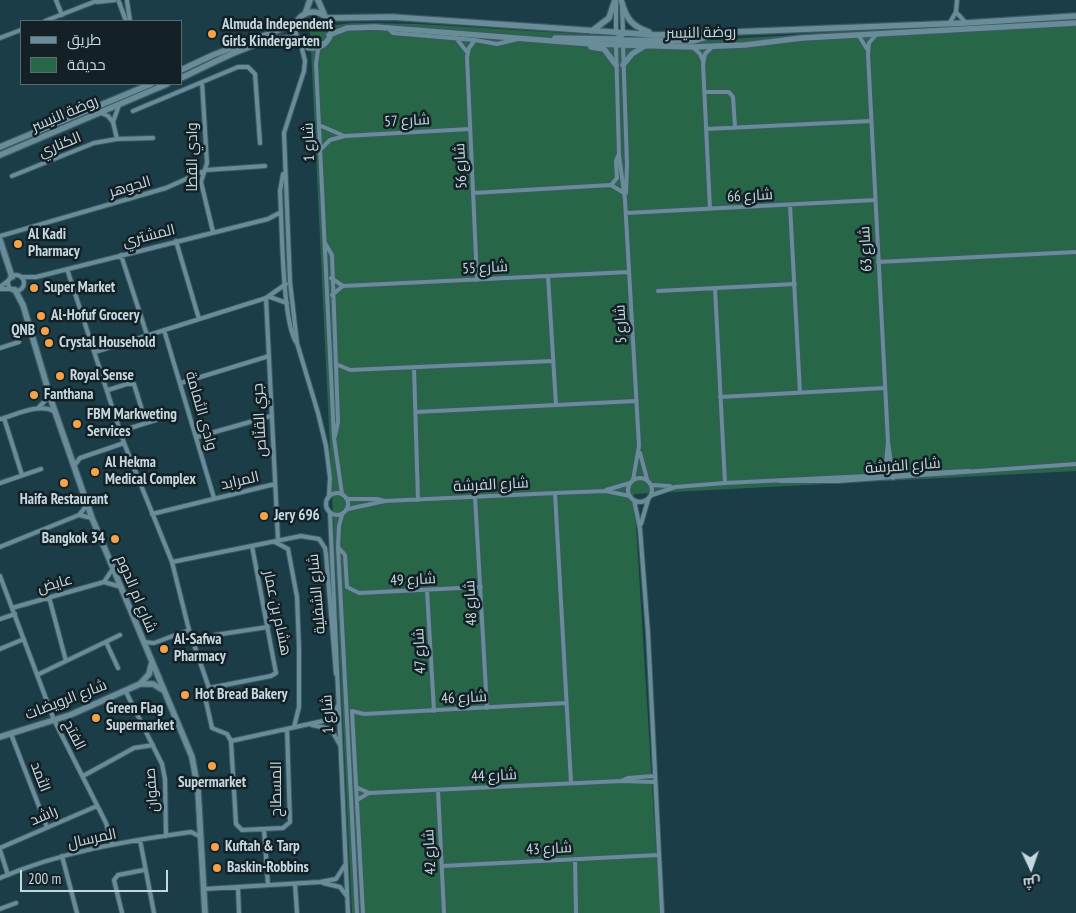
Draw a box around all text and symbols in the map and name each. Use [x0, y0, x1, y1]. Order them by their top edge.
place label: Almuda Independent Girls Kindergarten [222, 16, 333, 51]
legend [20, 20, 182, 85]
street label: روضة النيسر [666, 23, 736, 43]
marker: Almuda Independent Girls Kindergarten [206, 28, 218, 40]
text: طريق [67, 30, 101, 49]
text: حديقة [67, 55, 106, 74]
street label: روضة النيسر [29, 92, 101, 136]
street label: شارع 57 [384, 111, 430, 131]
street label: وادي القطا [184, 122, 202, 192]
street label: شارع 1 [299, 122, 319, 162]
street label: الكناري [36, 128, 84, 162]
street label: شارع 56 [451, 143, 471, 189]
street label: الجوهر [107, 173, 153, 201]
street label: شارع 66 [727, 186, 773, 206]
street label: المشتري [121, 221, 177, 251]
place label: Al Kadi Pharmacy [28, 226, 80, 261]
street label: شارع 63 [856, 226, 876, 272]
marker: Al Kadi Pharmacy [12, 238, 24, 250]
street label: شارع 55 [462, 258, 508, 278]
place label: Super Market [44, 279, 115, 297]
marker: Super Market [28, 282, 40, 294]
street label: شارع 5 [611, 304, 631, 344]
place label: Al-Hofuf Grocery [51, 307, 139, 325]
marker: Al-Hofuf Grocery [35, 310, 47, 322]
place label: QNB [11, 322, 35, 340]
marker: QNB [39, 325, 51, 337]
place label: Crystal Household [59, 334, 155, 352]
marker: Crystal Household [43, 337, 55, 349]
place label: Royal Sense [70, 367, 134, 385]
street label: وادى الثمامة [181, 369, 221, 453]
marker: Royal Sense [54, 370, 66, 382]
street label: جري القنّاص [249, 383, 271, 457]
place label: Fanthana [44, 386, 93, 404]
marker: Fanthana [28, 389, 40, 401]
place label: FBM Markweting Services [87, 406, 177, 441]
marker: FBM Markweting Services [71, 418, 83, 430]
place label: Al Hekma Medical Complex [105, 454, 196, 489]
street label: شارع الفرشة [865, 454, 941, 478]
marker: Al Hekma Medical Complex [89, 466, 101, 478]
street label: المرابد [219, 468, 261, 494]
street label: شارع الفرشة [453, 474, 529, 496]
marker: Haifa Restaurant [58, 477, 70, 489]
place label: Haifa Restaurant [20, 491, 108, 509]
place label: Jery 696 [274, 507, 320, 525]
marker: Jery 696 [258, 510, 270, 522]
place label: Bangkok 34 [42, 530, 105, 548]
marker: Bangkok 34 [109, 533, 121, 545]
street label: شارع ام الدوم [112, 552, 160, 636]
street label: شارع الشفلية [305, 553, 329, 635]
street label: هشام بن عمار [259, 569, 295, 657]
street label: عايض [35, 570, 75, 598]
street label: شارع 49 [390, 570, 436, 590]
street label: شارع 48 [461, 580, 481, 626]
street label: شارع 47 [410, 628, 430, 674]
place label: Al-Safwa Pharmacy [174, 631, 226, 666]
marker: Al-Safwa Pharmacy [158, 643, 170, 655]
street label: شارع الرويضات [23, 676, 109, 724]
place label: Hot Bread Bakery [195, 686, 288, 704]
street label: شارع 46 [441, 688, 487, 708]
marker: Hot Bread Bakery [179, 689, 191, 701]
street label: شارع 1 [318, 694, 338, 734]
place label: Green Flag Supermarket [106, 700, 174, 735]
marker: Green Flag Supermarket [90, 712, 102, 724]
street label: الفتح [59, 717, 89, 753]
street label: الثمد [26, 759, 54, 795]
marker: Supermarket [206, 760, 218, 772]
street label: المسطاح [268, 761, 286, 817]
street label: شارع 44 [471, 766, 517, 786]
street label: صفوان [141, 767, 163, 813]
place label: Supermarket [178, 774, 246, 792]
street label: راشد [27, 802, 61, 830]
street label: المرسال [66, 825, 118, 853]
street label: شارع 42 [420, 829, 440, 875]
place label: Kuftah & Tarp [225, 838, 300, 856]
street label: شارع 43 [526, 839, 572, 859]
marker: Kuftah & Tarp [209, 841, 221, 853]
north arrow [1006, 843, 1056, 893]
place label: Baskin-Robbins [227, 859, 309, 877]
scale bar [22, 860, 170, 892]
marker: Baskin-Robbins [211, 862, 223, 874]
text: 200 m [28, 869, 61, 888]
text: ش [1022, 874, 1041, 892]

